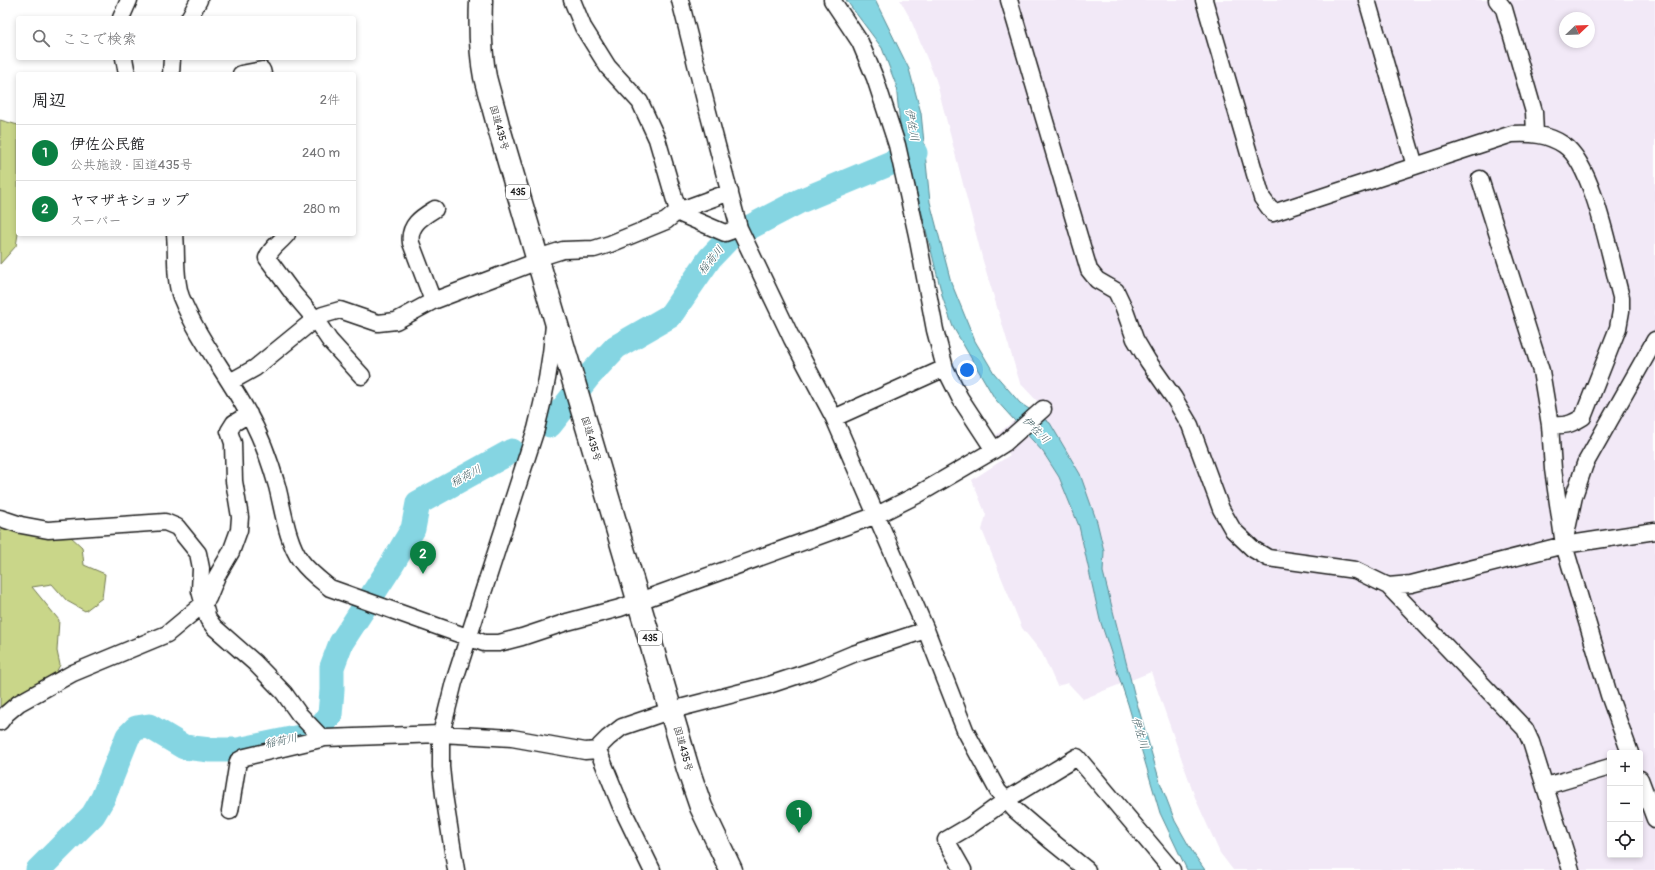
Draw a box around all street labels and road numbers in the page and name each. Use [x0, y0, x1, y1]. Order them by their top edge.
street label: 国道435号 [487, 104, 511, 152]
road number: 435 [506, 185, 530, 199]
street label: 国道435号 [578, 415, 604, 463]
road number: 435 [638, 631, 662, 645]
street label: 国道435号 [671, 725, 695, 773]

